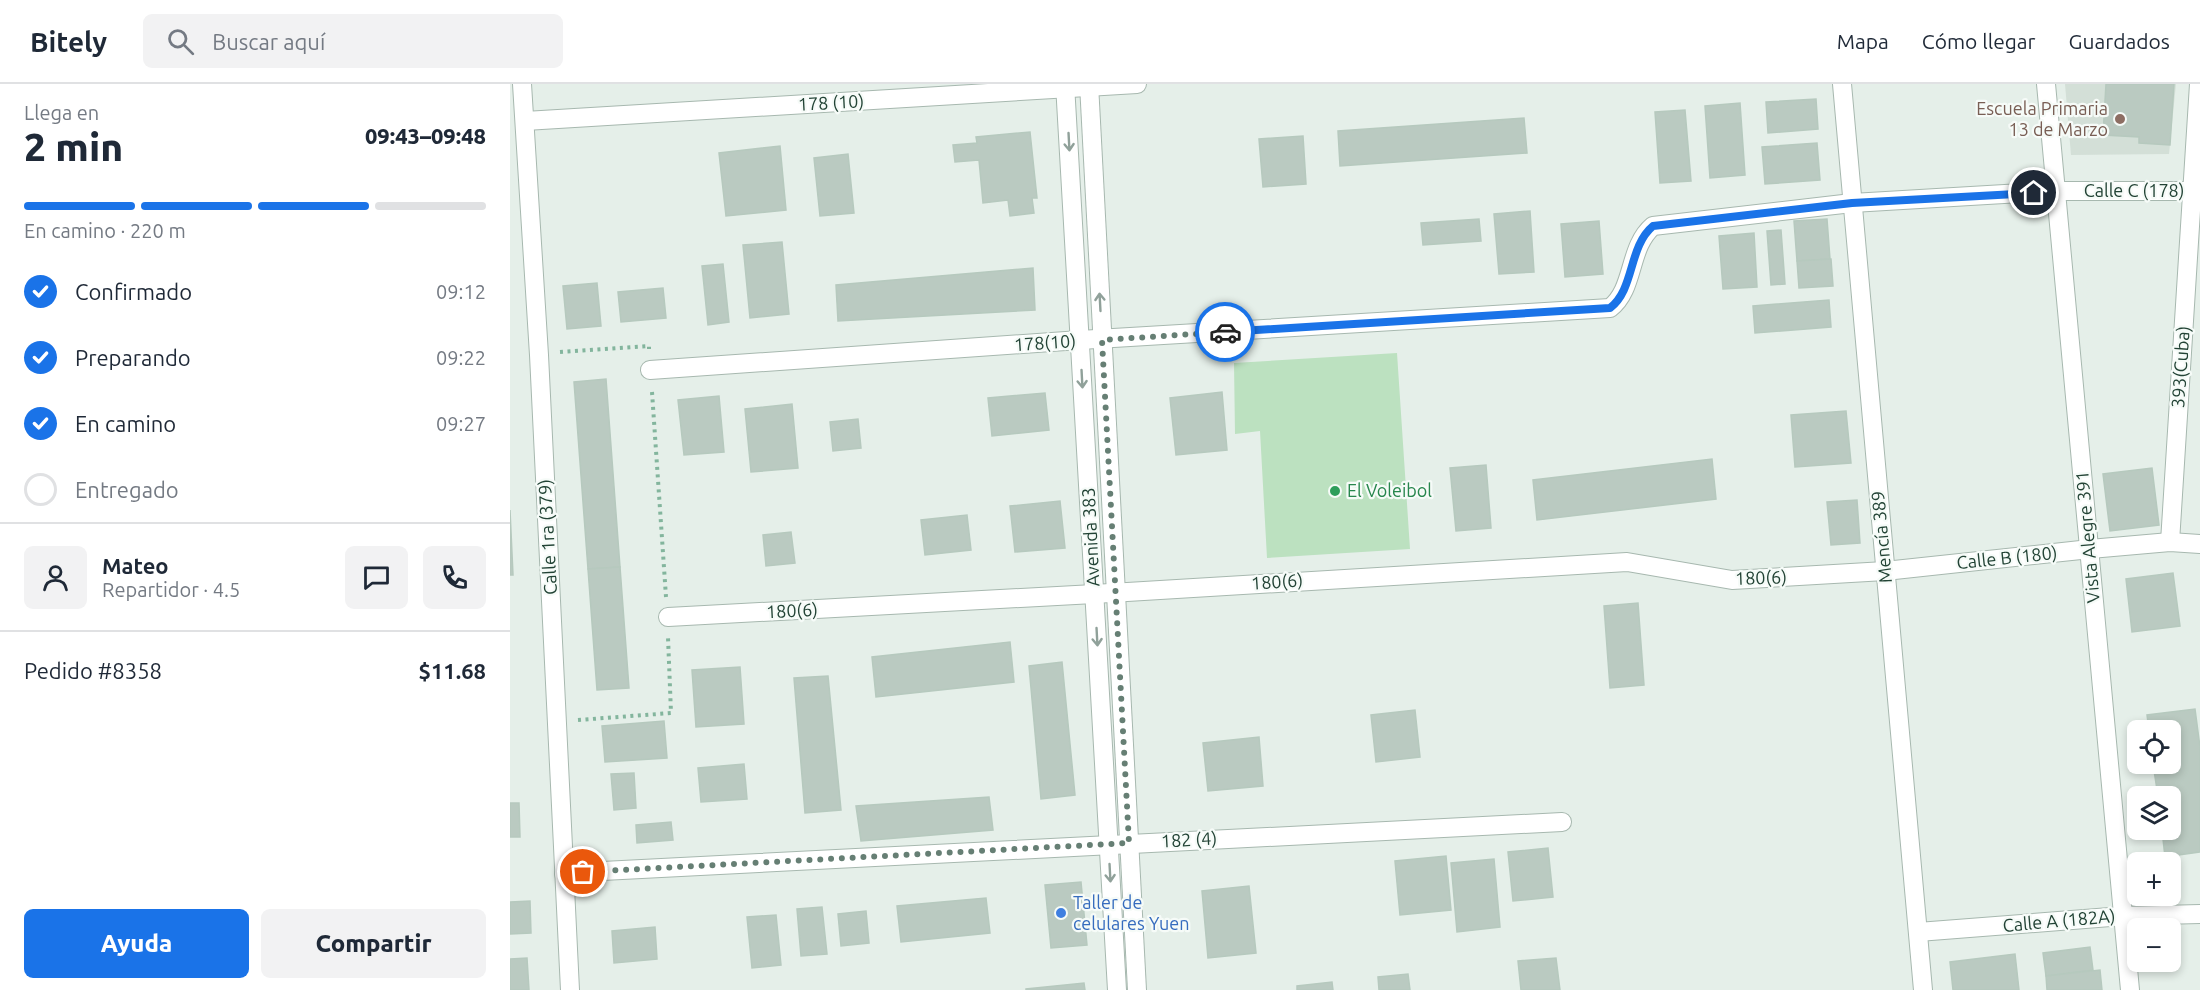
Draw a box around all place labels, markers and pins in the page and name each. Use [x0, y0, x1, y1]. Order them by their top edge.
place label: Escuela Primaria 13 de Marzo [1976, 98, 2108, 139]
marker: Escuela Primaria 13 de Marzo [2113, 112, 2127, 126]
pin [2008, 167, 2059, 218]
place label: El Voleibol [1347, 480, 1432, 500]
marker: El Voleibol [1328, 484, 1342, 498]
pin [557, 846, 608, 897]
place label: Taller de celulares Yuen [1073, 892, 1189, 933]
marker: Taller de celulares Yuen [1054, 906, 1068, 920]

